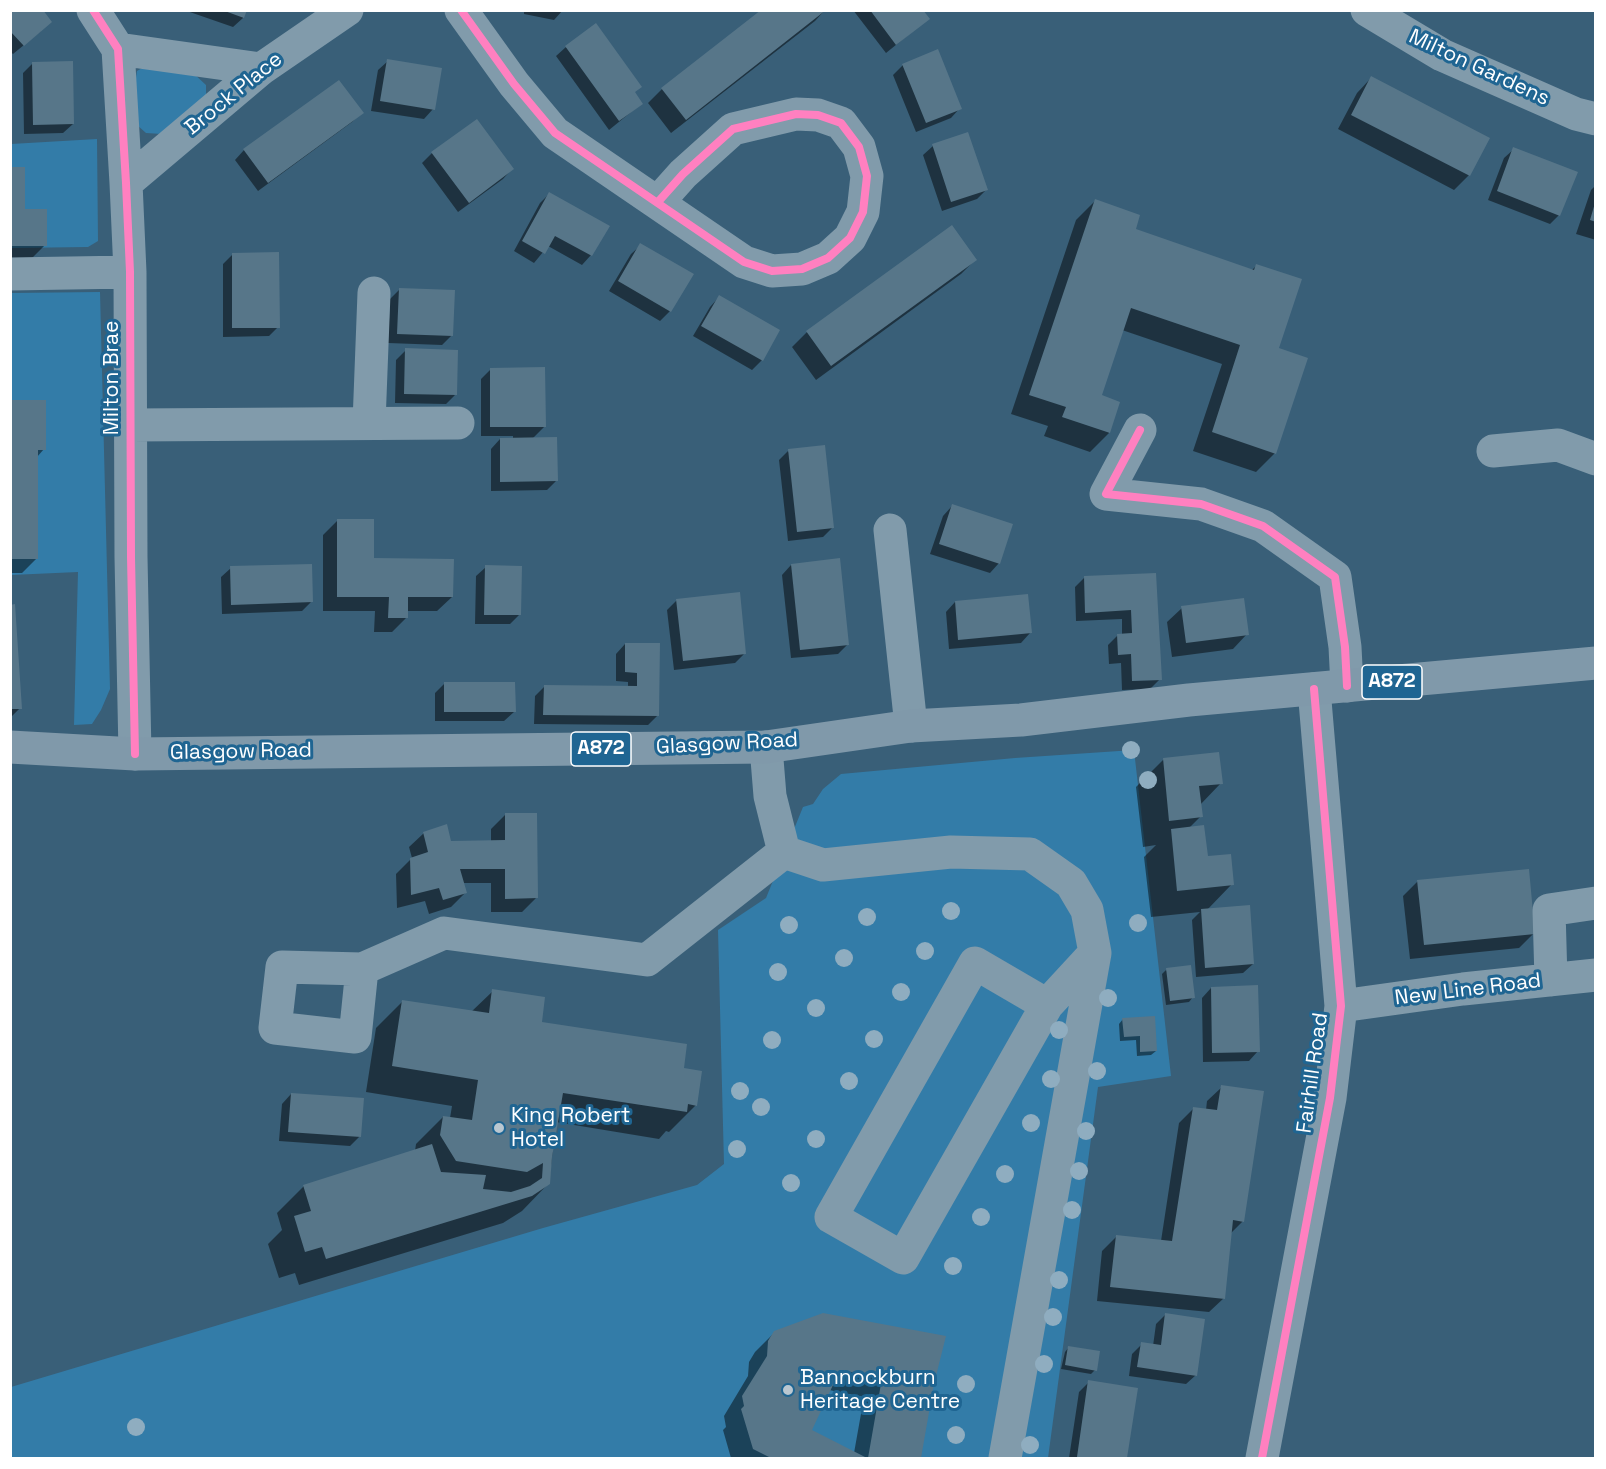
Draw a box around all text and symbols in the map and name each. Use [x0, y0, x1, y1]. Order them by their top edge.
street label: Milton Gardens [1405, 24, 1553, 112]
street label: Brock Place [180, 47, 288, 141]
street label: Milton Brae [99, 321, 125, 435]
road number: A872 [1362, 665, 1422, 699]
street label: Glasgow Road [655, 728, 799, 760]
road number: A872 [571, 732, 631, 766]
street label: Glasgow Road [170, 738, 312, 766]
street label: New Line Road [1393, 969, 1543, 1011]
street label: Fairhill Road [1292, 1011, 1334, 1135]
place label: King Robert Hotel [511, 1103, 630, 1153]
marker: King Robert Hotel [492, 1121, 506, 1135]
place label: Bannockburn Heritage Centre [800, 1365, 960, 1415]
marker: Bannockburn Heritage Centre [781, 1383, 795, 1397]

